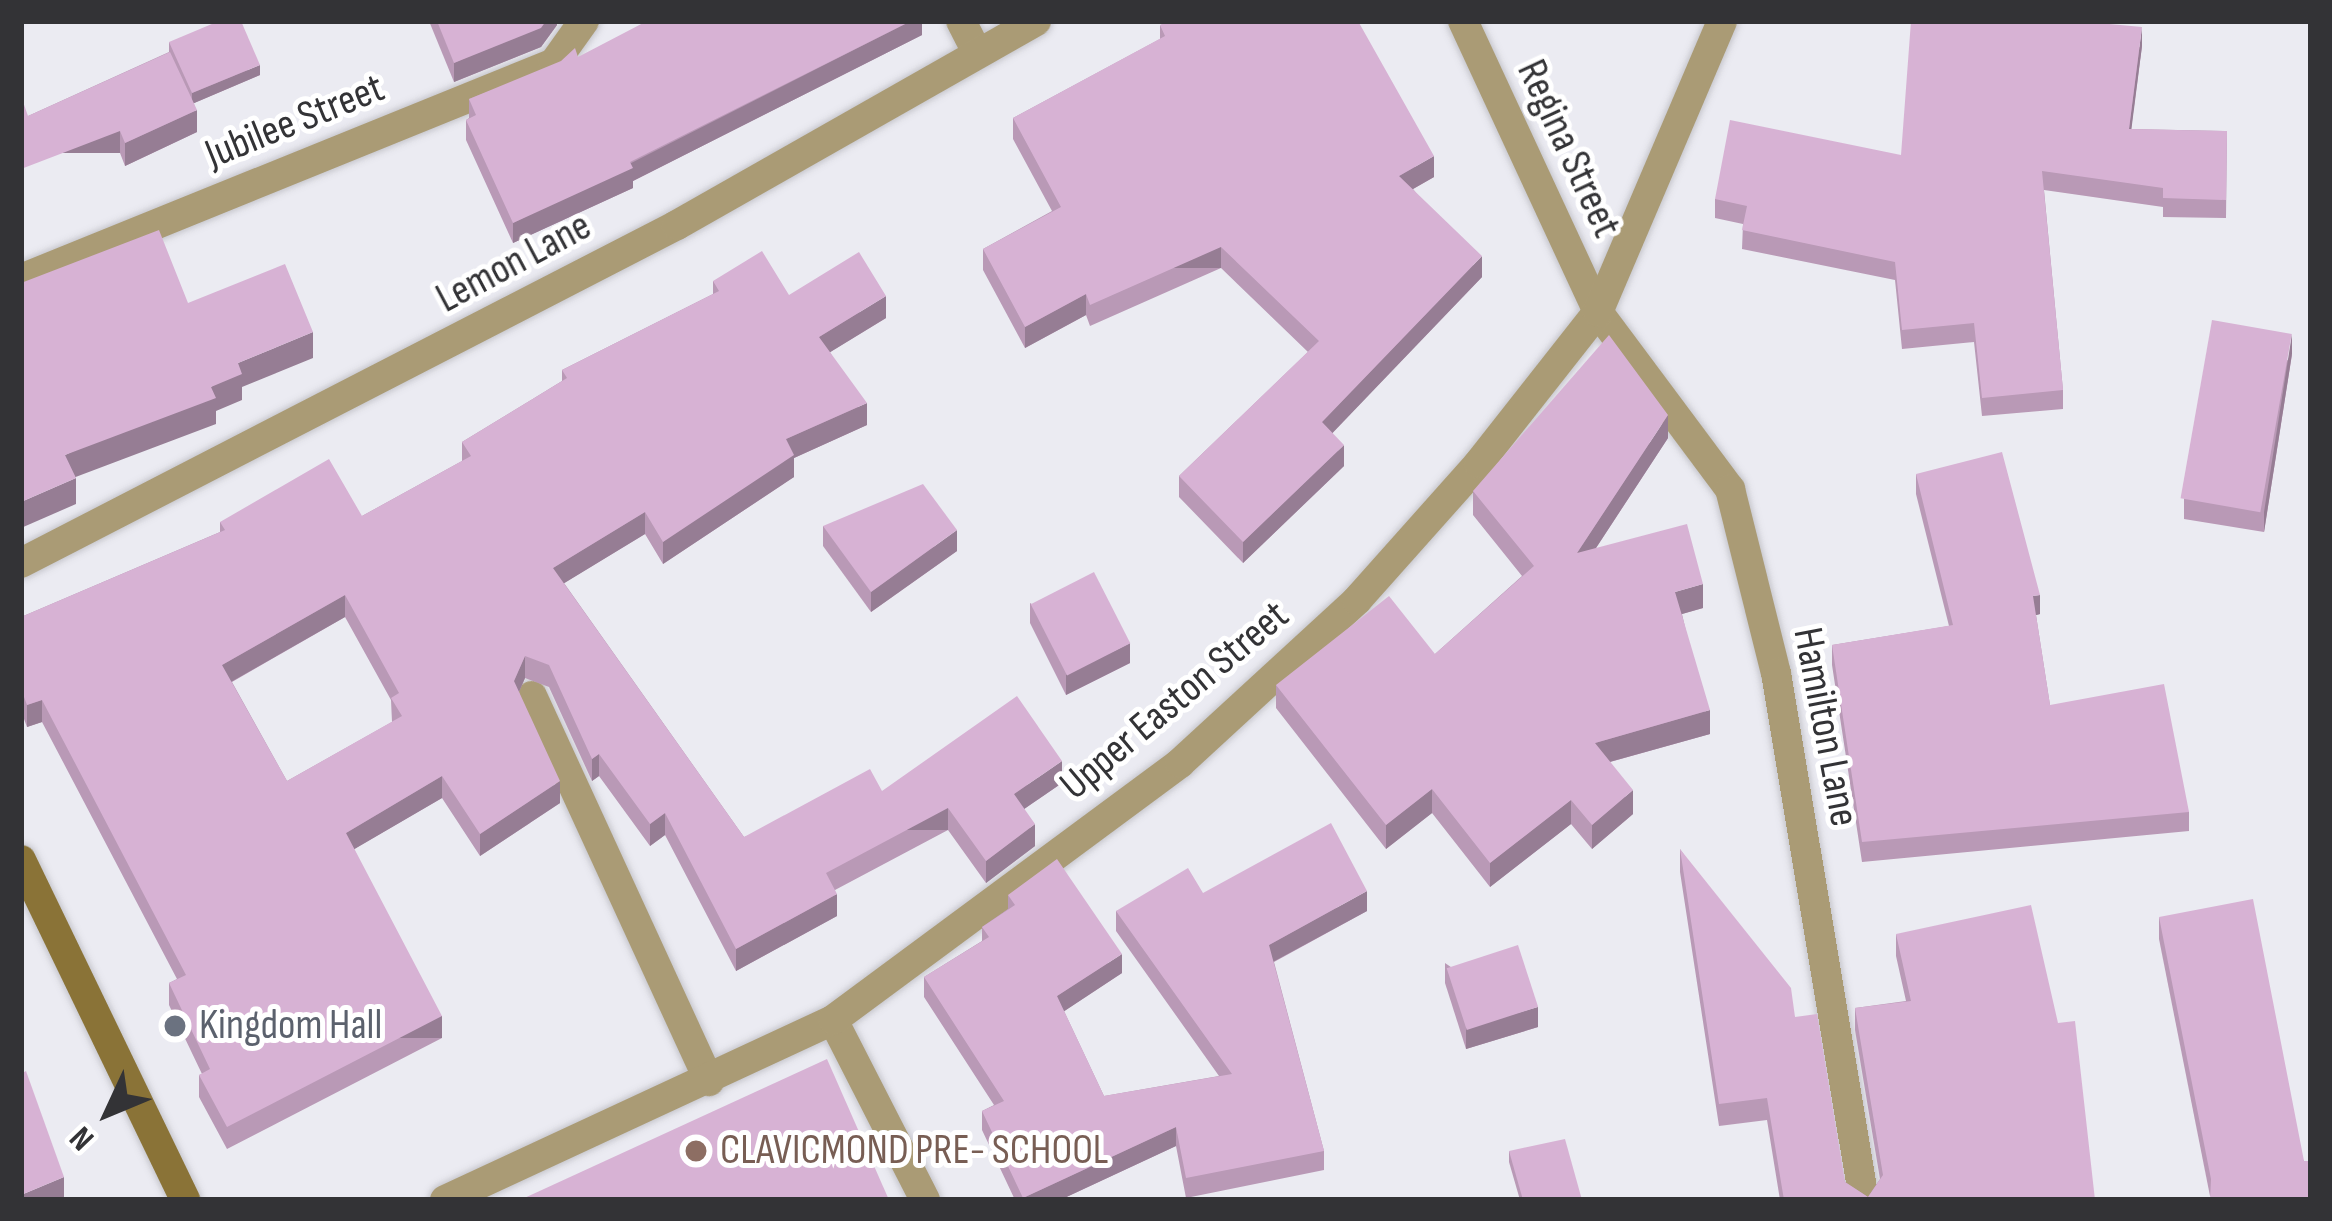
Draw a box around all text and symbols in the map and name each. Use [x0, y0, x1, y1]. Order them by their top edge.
street label: Regina Street [1505, 52, 1631, 246]
street label: Jubilee Street [198, 63, 392, 181]
street label: Lemon Lane [428, 201, 600, 325]
street label: Upper Easton Street [1051, 591, 1299, 811]
street label: Hamilton Lane [1781, 623, 1869, 831]
place label: Kingdom Hall [199, 1001, 382, 1051]
marker: Kingdom Hall [162, 1013, 188, 1039]
north arrow [48, 1053, 168, 1173]
text: N [62, 1118, 103, 1158]
place label: CLAVICMOND PRE- SCHOOL [720, 1126, 1108, 1176]
marker: CLAVICMOND PRE- SCHOOL [683, 1138, 709, 1164]

